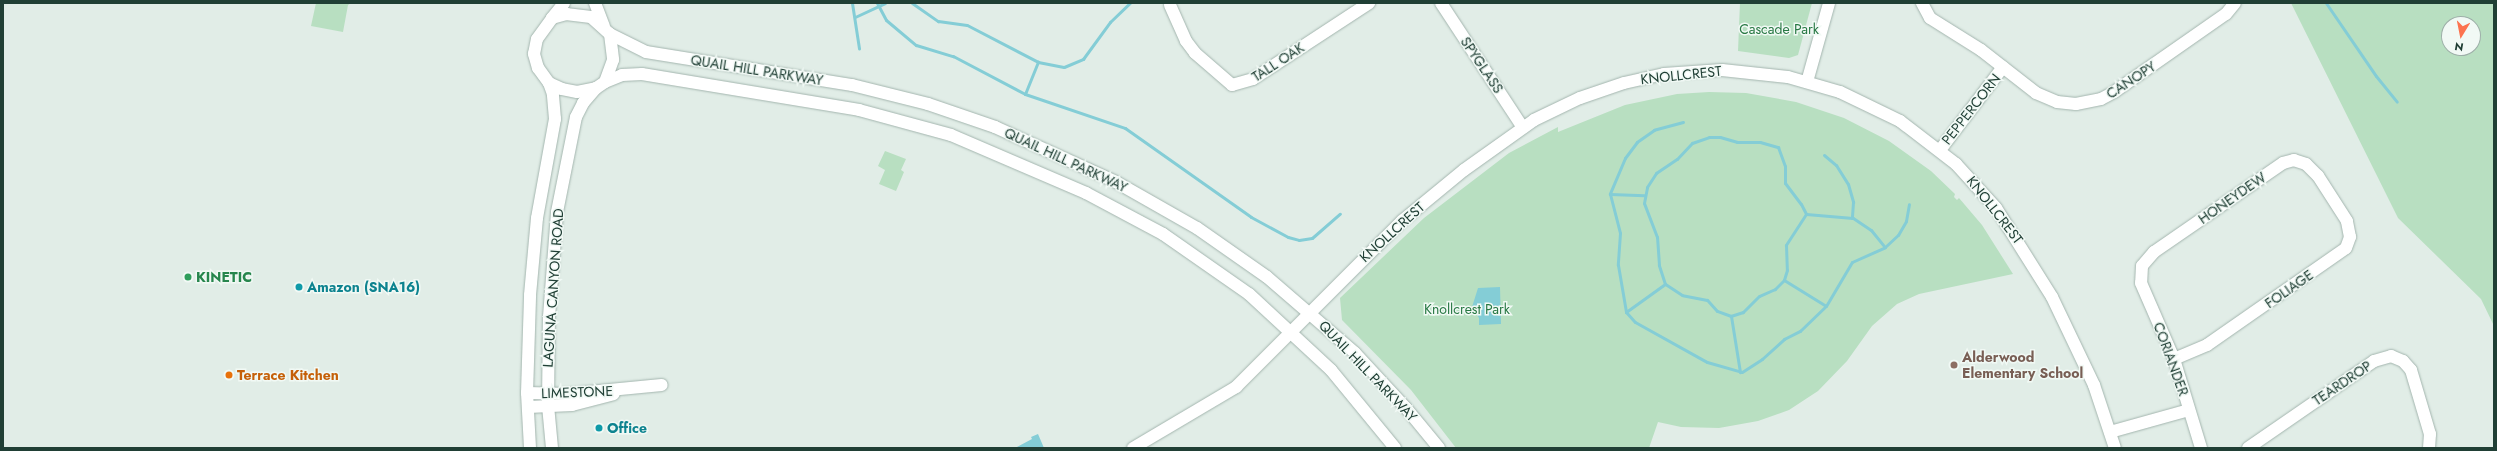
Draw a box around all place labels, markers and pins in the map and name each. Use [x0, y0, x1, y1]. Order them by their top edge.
place label: KINETIC [196, 269, 252, 285]
marker: KINETIC [183, 272, 193, 282]
place label: Amazon (SNA16) [307, 279, 420, 295]
marker: Amazon (SNA16) [294, 282, 304, 292]
place label: Alderwood Elementary School [1962, 349, 2083, 382]
marker: Alderwood Elementary School [1949, 360, 1959, 370]
place label: Terrace Kitchen [237, 367, 339, 383]
marker: Terrace Kitchen [224, 370, 234, 380]
place label: Office [607, 420, 647, 436]
marker: Office [594, 423, 604, 433]

